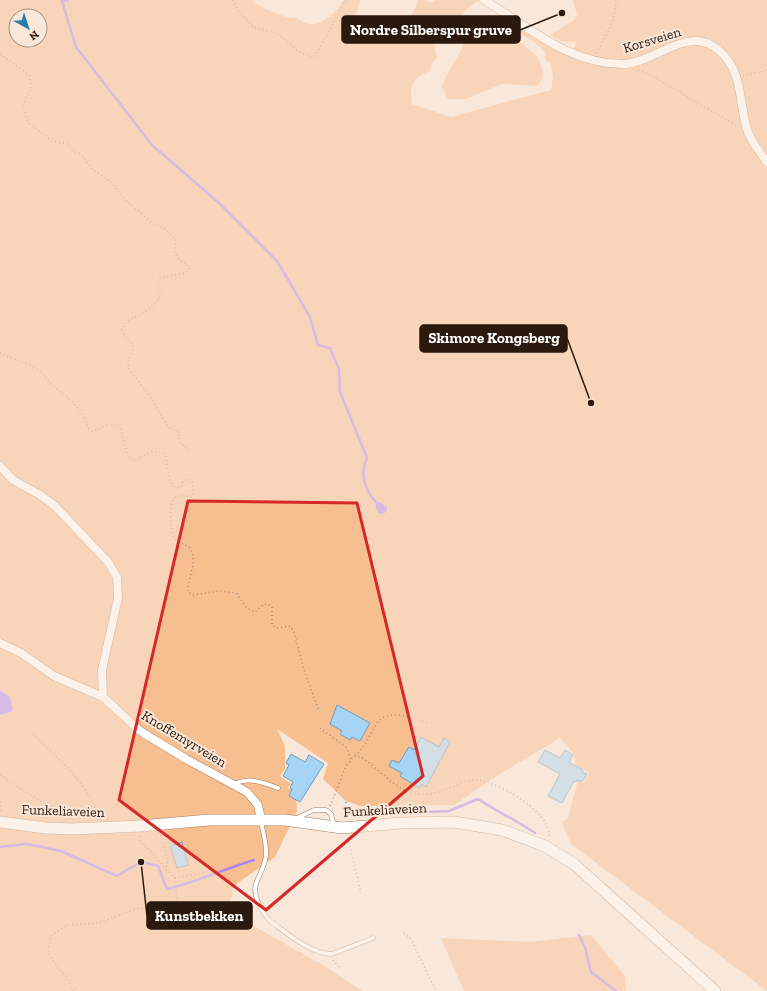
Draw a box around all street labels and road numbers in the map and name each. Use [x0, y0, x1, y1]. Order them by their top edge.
street label: Korsveien [621, 23, 683, 57]
street label: Knoffemyrveien [138, 707, 230, 771]
street label: Funkeliaveien [343, 799, 427, 821]
street label: Funkeliaveien [21, 801, 105, 821]

